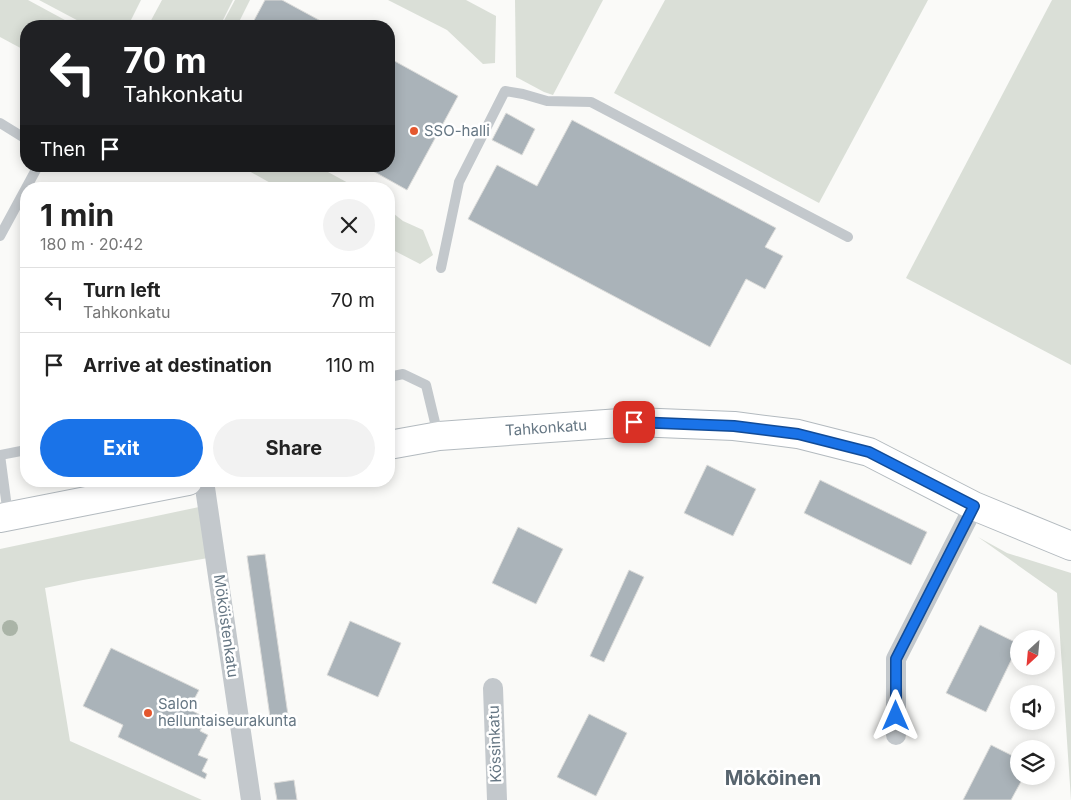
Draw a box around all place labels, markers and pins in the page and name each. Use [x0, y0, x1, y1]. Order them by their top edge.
place label: SSO-halli [424, 121, 490, 140]
marker: SSO-halli [408, 125, 420, 137]
pin [613, 401, 655, 443]
place label: Salon helluntaiseurakunta [158, 694, 297, 730]
marker: Salon helluntaiseurakunta [142, 707, 154, 719]

